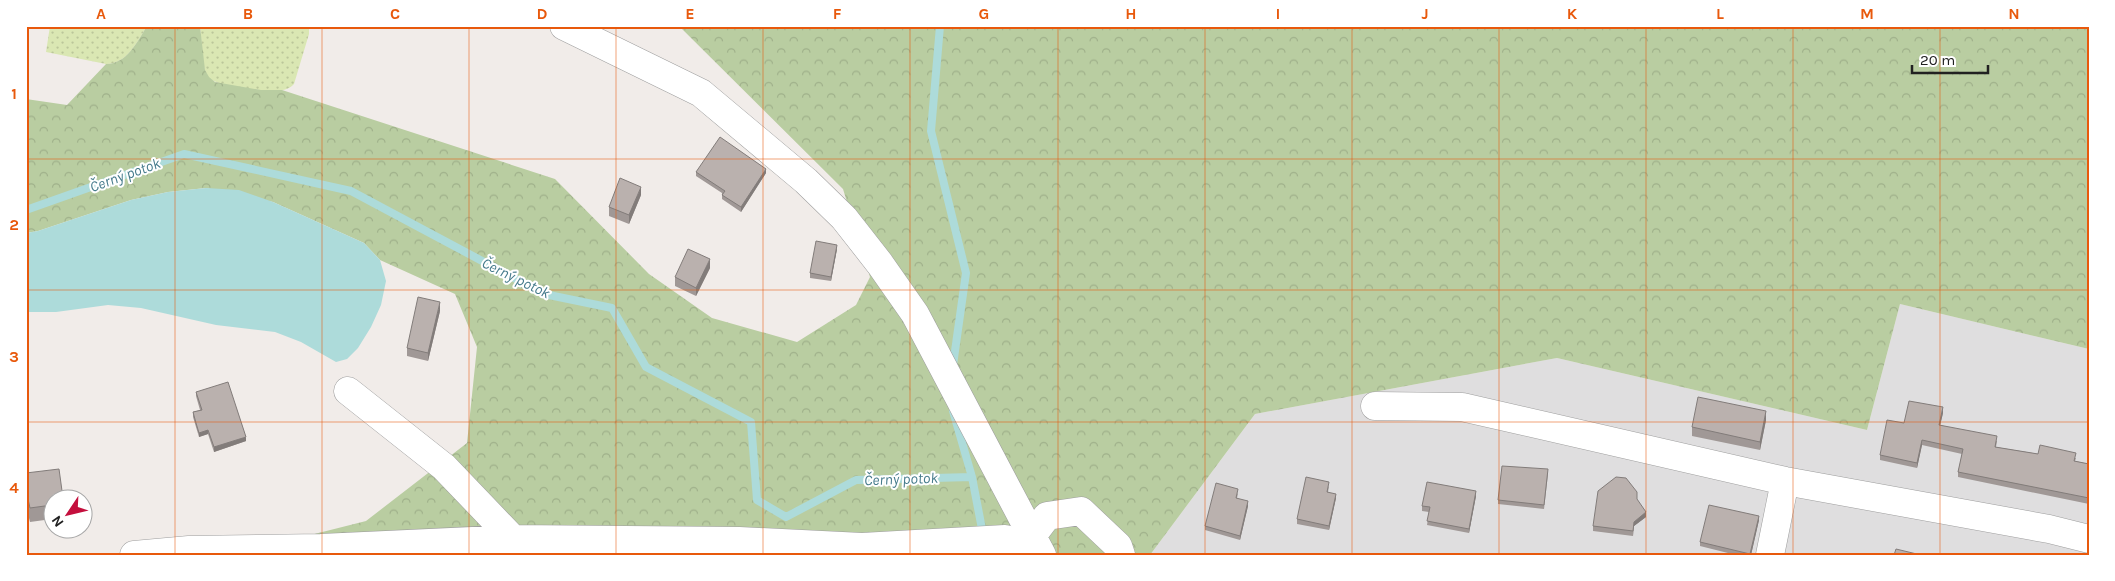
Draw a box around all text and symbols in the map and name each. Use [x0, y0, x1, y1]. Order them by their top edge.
text: A [96, 4, 106, 23]
text: B [243, 4, 253, 23]
text: C [390, 4, 400, 23]
text: D [537, 4, 548, 23]
text: E [685, 4, 695, 23]
text: F [833, 4, 842, 23]
text: G [979, 4, 989, 23]
text: H [1125, 4, 1137, 23]
text: I [1276, 4, 1280, 23]
text: J [1421, 4, 1429, 23]
text: K [1567, 4, 1578, 23]
text: L [1716, 4, 1724, 23]
text: M [1860, 4, 1874, 23]
text: N [2008, 4, 2020, 23]
scale bar [1912, 42, 1989, 74]
text: 20 m [1920, 51, 1955, 69]
text: 1 [11, 84, 17, 103]
water label: Černý potok [87, 154, 163, 196]
text: 2 [9, 215, 19, 234]
water label: Černý potok [479, 254, 553, 302]
text: 3 [9, 347, 19, 366]
water label: Černý potok [864, 469, 939, 489]
text: 4 [9, 478, 19, 497]
north arrow [42, 488, 92, 538]
text: N [48, 512, 68, 530]

